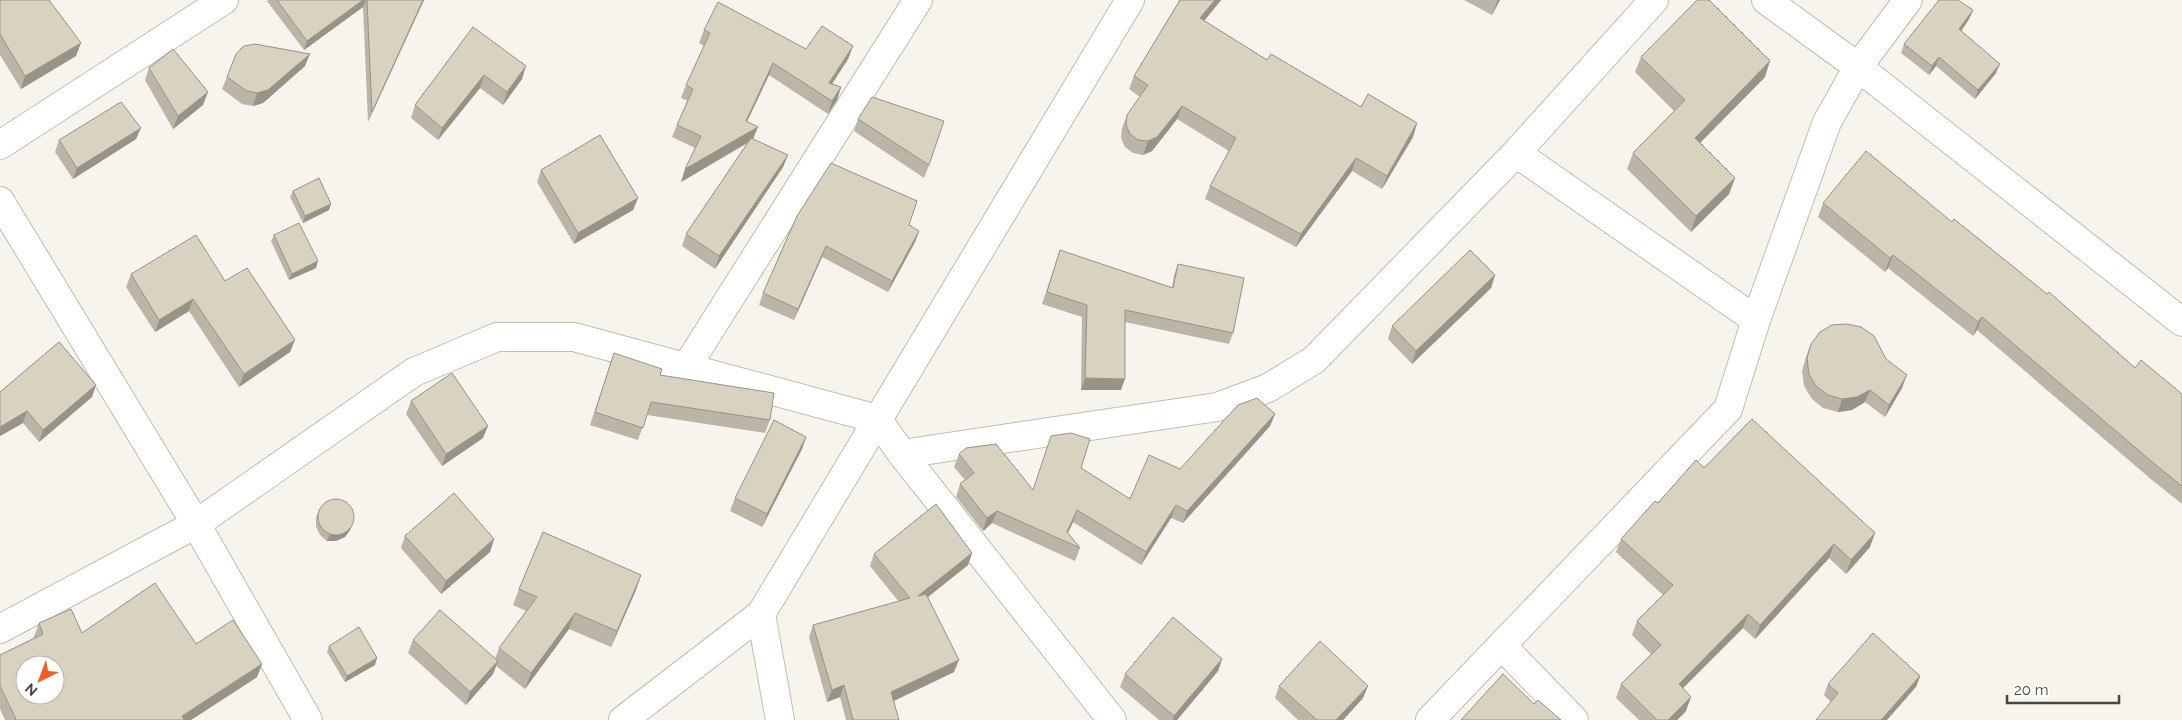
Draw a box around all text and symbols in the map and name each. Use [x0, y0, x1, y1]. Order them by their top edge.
north arrow [15, 655, 65, 705]
scale bar [2007, 672, 2120, 704]
text: N [22, 680, 41, 699]
text: 20 m [2014, 681, 2049, 699]

